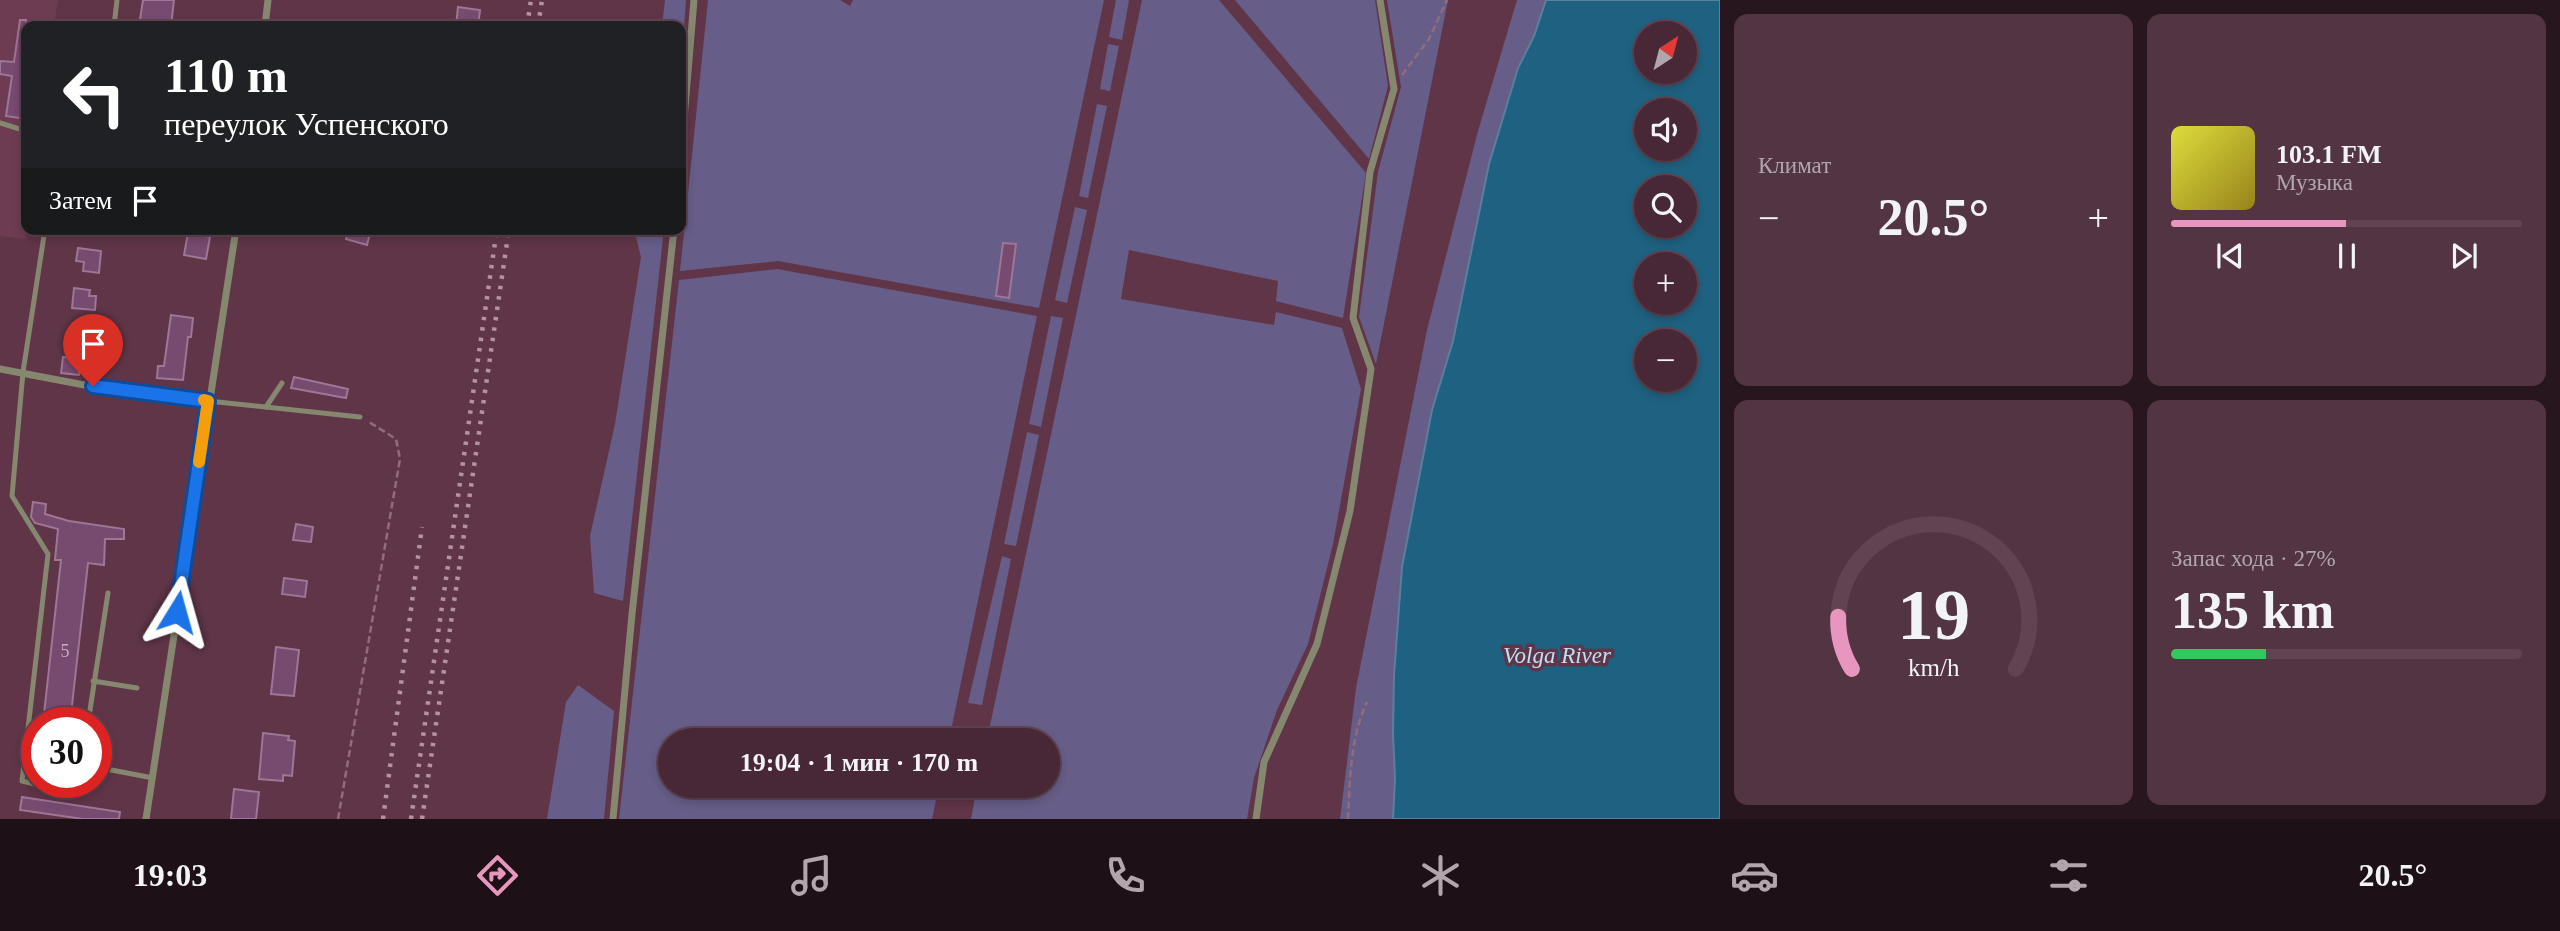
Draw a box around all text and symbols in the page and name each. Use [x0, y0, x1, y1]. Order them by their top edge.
north arrow [1634, 21, 1698, 84]
map controls [1634, 21, 1697, 392]
text: 110 m [164, 48, 288, 103]
icon: left [49, 49, 140, 140]
button: sound [1634, 98, 1697, 161]
text: переулок Успенского [164, 106, 449, 142]
text: 103.1 FM [2276, 140, 2381, 169]
text: Климат [1758, 153, 1831, 178]
text: Музыка [2276, 170, 2353, 195]
button: search [1634, 175, 1697, 238]
icon: arrive [126, 182, 164, 220]
text: Затем [49, 186, 112, 215]
text: 20.5° [1878, 189, 1989, 246]
text: − [1758, 197, 1779, 239]
text: + [2088, 197, 2109, 239]
icon: previous [2211, 237, 2249, 275]
icon: pause [2328, 237, 2366, 275]
icon: next [2445, 237, 2483, 275]
button: + [1634, 252, 1697, 315]
pin [63, 314, 123, 386]
icon: arrive [74, 325, 112, 363]
button: − [1634, 329, 1697, 392]
text: Запас хода · 27% [2171, 546, 2336, 571]
text: 19 [1897, 574, 1970, 655]
position arrow [140, 575, 214, 649]
text: 135 km [2171, 582, 2334, 639]
house number: 5 [61, 641, 70, 661]
water label: Volga River [1503, 643, 1612, 668]
text: km/h [1908, 653, 1960, 680]
speed limit sign: 30 [21, 707, 112, 798]
text: 19:04 · 1 мин · 170 m [740, 748, 978, 777]
icon: directions [473, 851, 522, 900]
icon: music [787, 851, 836, 900]
icon: phone [1101, 851, 1150, 900]
icon: climate [1416, 851, 1465, 900]
icon: car [1730, 851, 1779, 900]
icon: filters [2044, 851, 2093, 900]
text: 19:03 [133, 857, 207, 893]
text: 20.5° [2359, 857, 2427, 893]

